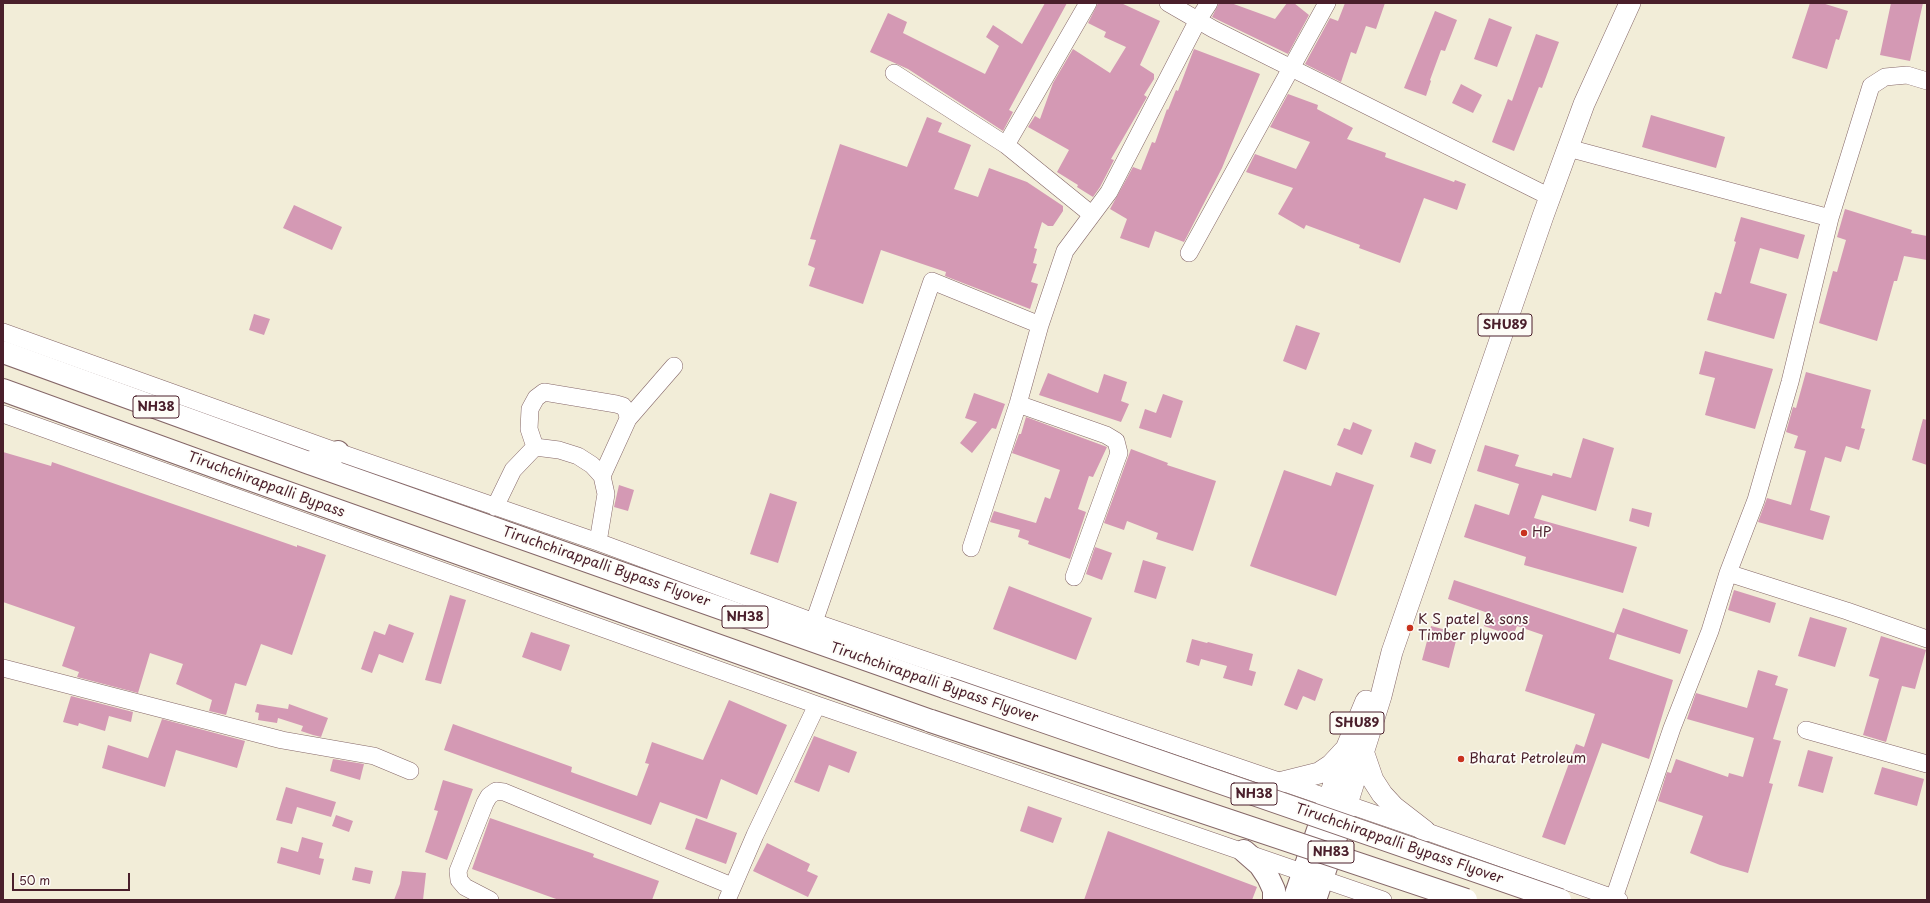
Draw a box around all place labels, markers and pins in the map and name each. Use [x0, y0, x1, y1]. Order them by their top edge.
place label: HP [1532, 525, 1551, 541]
marker: HP [1519, 528, 1529, 538]
place label: K S patel & sons Timber plywood [1418, 612, 1528, 644]
marker: K S patel & sons Timber plywood [1405, 623, 1415, 633]
place label: Bharat Petroleum [1469, 751, 1586, 767]
marker: Bharat Petroleum [1456, 754, 1466, 764]

